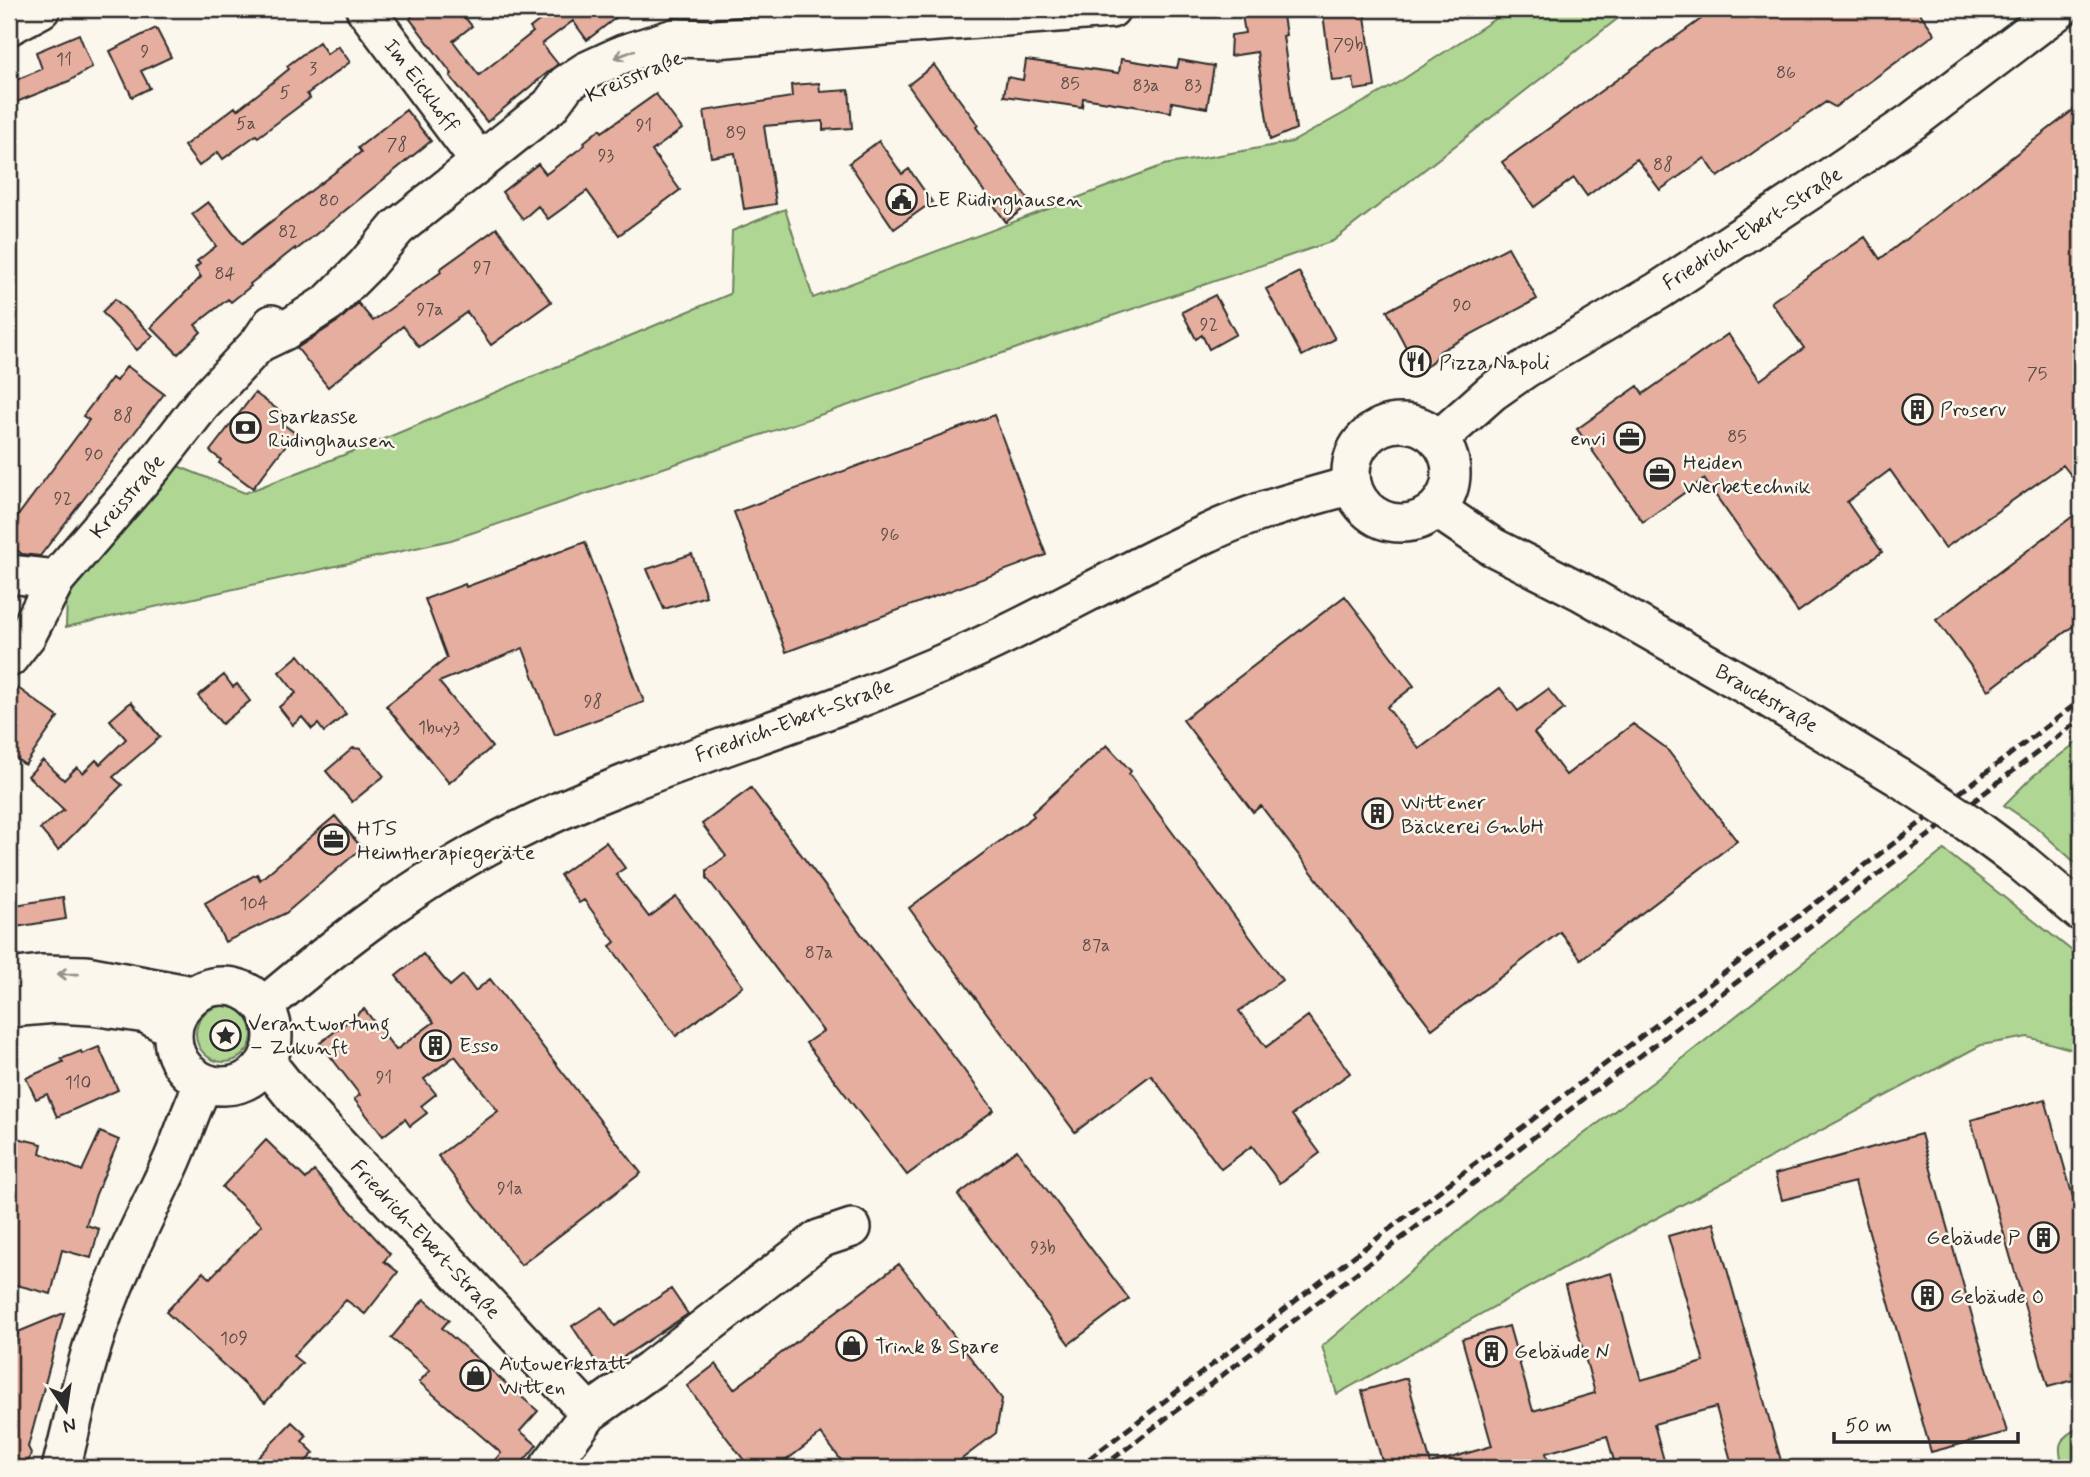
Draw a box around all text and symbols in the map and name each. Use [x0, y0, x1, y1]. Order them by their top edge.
street label: Im Eickhoff [377, 33, 466, 138]
house number: 79b [1333, 33, 1363, 57]
house number: 9 [141, 40, 150, 64]
street label: Kreisstraße [582, 44, 687, 110]
house number: 11 [56, 48, 72, 72]
one-way arrow [614, 49, 636, 61]
house number: 3 [309, 57, 317, 81]
house number: 86 [1776, 61, 1796, 85]
house number: 85 [1060, 72, 1080, 96]
house number: 83a [1132, 74, 1160, 98]
house number: 83 [1184, 74, 1202, 98]
house number: 5 [280, 81, 291, 105]
house number: 5a [236, 112, 256, 136]
house number: 91 [636, 114, 652, 138]
house number: 89 [726, 121, 746, 145]
house number: 78 [387, 133, 407, 157]
house number: 93 [598, 144, 615, 168]
house number: 88 [1653, 153, 1673, 177]
street label: Friedrich-Ebert-Straße [1657, 160, 1848, 297]
public building icon: LE Rüdinghausen [885, 182, 919, 216]
place label: LE Rüdinghausen [925, 186, 1083, 215]
house number: 80 [319, 189, 339, 213]
house number: 82 [278, 220, 298, 244]
house number: 97 [473, 256, 491, 280]
house number: 84 [214, 262, 236, 286]
house number: 90 [1452, 294, 1472, 318]
house number: 97a [416, 298, 444, 322]
house number: 92 [1200, 313, 1218, 337]
restaurant icon: Pizza Napoli [1399, 345, 1433, 379]
place label: Pizza Napoli [1439, 349, 1550, 377]
house number: 75 [2027, 362, 2047, 386]
building icon: Proserv [1900, 392, 1934, 426]
place label: Proserv [1940, 396, 2007, 424]
place label: Sparkasse Rüdinghausen [268, 403, 395, 456]
house number: 88 [113, 404, 133, 428]
bank icon: Sparkasse Rüdinghausen [228, 411, 262, 445]
office icon: envi [1612, 421, 1646, 455]
place label: envi [1570, 425, 1606, 453]
house number: 85 [1727, 425, 1747, 449]
house number: 90 [84, 443, 104, 467]
street label: Kreisstraße [84, 448, 172, 545]
place label: Heiden Werbetechnik [1683, 449, 1811, 501]
office icon: Heiden Werbetechnik [1643, 457, 1677, 491]
house number: 92 [54, 487, 72, 511]
house number: 96 [881, 523, 899, 547]
street label: Brauckstraße [1710, 658, 1823, 740]
street label: Friedrich-Ebert-Straße [692, 672, 897, 770]
house number: 98 [584, 690, 602, 714]
house number: 1buy3 [418, 716, 460, 740]
place label: Wittener Bäckerei GmbH [1401, 789, 1544, 841]
building icon: Wittener Bäckerei GmbH [1361, 797, 1395, 831]
place label: HTS Heimtherapiegeräte [357, 815, 535, 868]
office icon: HTS Heimtherapiegeräte [317, 823, 351, 857]
house number: 104 [240, 892, 269, 916]
house number: 87a [1082, 934, 1110, 958]
house number: 87a [805, 941, 833, 965]
one-way arrow [56, 967, 79, 981]
place label: Verantwortung – Zukunft [248, 1010, 390, 1062]
place icon: Verantwortung – Zukunft [208, 1018, 242, 1052]
building icon: Esso [419, 1028, 453, 1062]
place label: Esso [459, 1032, 498, 1060]
house number: 91 [376, 1066, 392, 1090]
house number: 110 [65, 1071, 91, 1095]
street label: Friedrich-Ebert-Straße [344, 1154, 507, 1326]
house number: 91a [497, 1177, 523, 1201]
building icon: Gebäude P [2026, 1220, 2060, 1254]
place label: Gebäude P [1926, 1224, 2020, 1252]
house number: 93b [1030, 1236, 1056, 1260]
building icon: Gebäude O [1910, 1279, 1944, 1313]
place label: Gebäude O [1950, 1283, 2044, 1311]
house number: 109 [220, 1327, 248, 1351]
shop icon: Trink & Spare [835, 1329, 869, 1363]
place label: Trink & Spare [875, 1333, 999, 1361]
building icon: Gebäude N [1474, 1334, 1508, 1368]
place label: Gebäude N [1514, 1338, 1610, 1366]
place label: Autowerkstatt Witten [499, 1350, 630, 1402]
shop icon: Autowerkstatt Witten [459, 1358, 493, 1392]
north arrow [32, 1376, 102, 1446]
scale bar [1834, 1400, 2018, 1444]
text: N [61, 1411, 78, 1439]
text: 50 m [1845, 1412, 1892, 1440]

